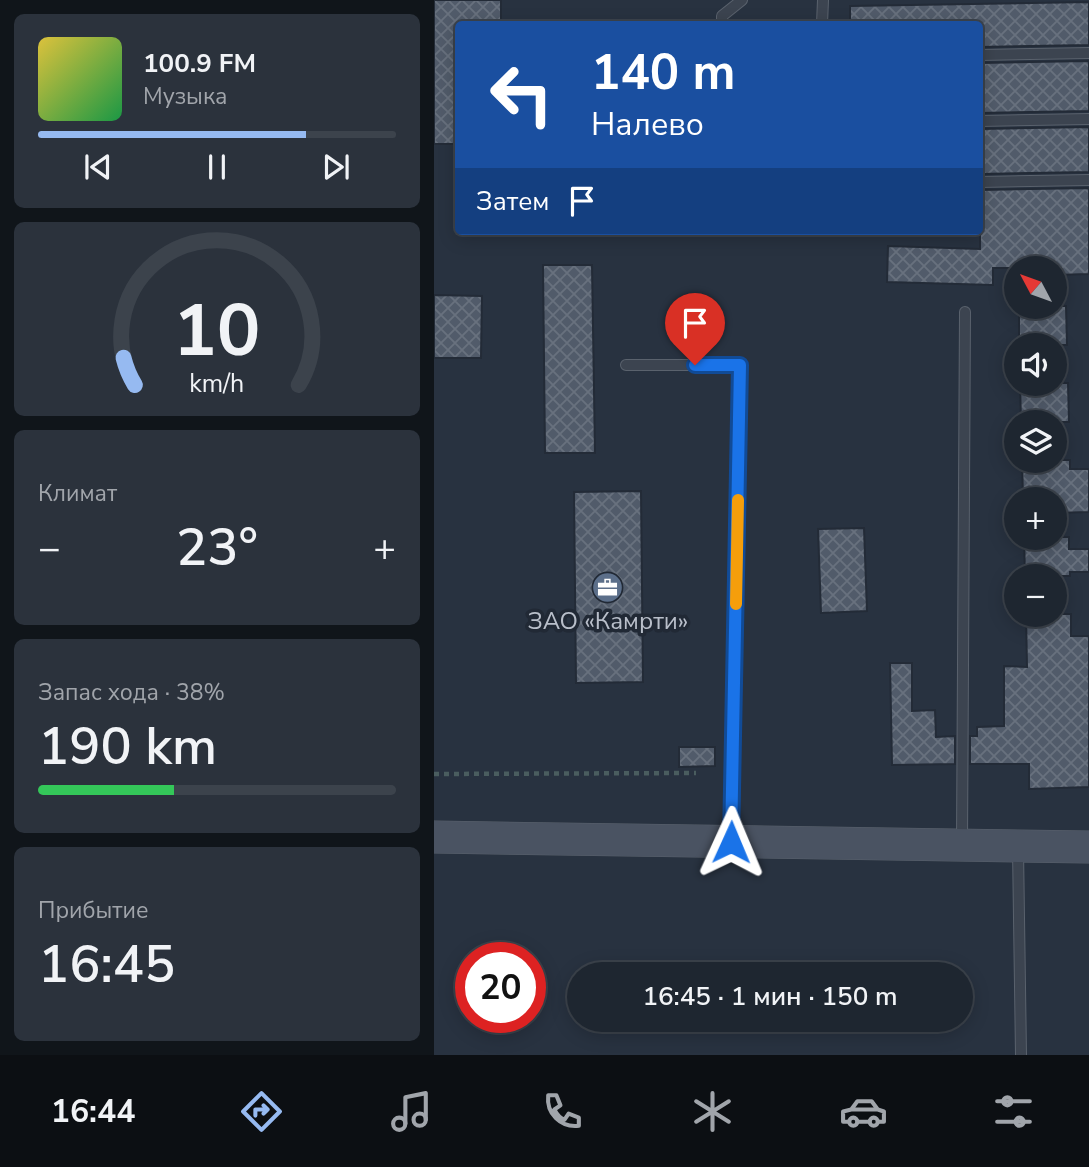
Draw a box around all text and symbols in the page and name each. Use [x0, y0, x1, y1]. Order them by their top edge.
text: 140 m [591, 39, 735, 106]
text: 100.9 FM [143, 46, 256, 81]
icon: left [476, 49, 567, 140]
text: Музыка [143, 81, 227, 112]
text: Налево [591, 103, 704, 146]
icon: previous [79, 148, 117, 186]
icon: pause [198, 148, 236, 186]
icon: next [317, 148, 355, 186]
icon: arrive [563, 182, 601, 220]
text: Затем [476, 184, 549, 219]
north arrow [1004, 256, 1068, 318]
map controls [1004, 256, 1067, 627]
text: 10 [173, 282, 261, 382]
pin [665, 293, 725, 365]
icon: arrive [676, 304, 714, 342]
button: sound [1004, 333, 1067, 396]
text: km/h [189, 367, 245, 401]
button: layers [1004, 410, 1067, 473]
text: Климат [38, 478, 117, 509]
button: + [1004, 487, 1067, 550]
text: 23° [176, 512, 258, 583]
text: − [38, 523, 61, 574]
text: + [373, 523, 396, 574]
button: − [1004, 564, 1067, 627]
office icon: ЗАО «Камрти» [591, 570, 625, 604]
place label: ЗАО «Камрти» [528, 605, 688, 637]
text: Запас хода · 38% [38, 677, 225, 708]
text: 190 km [38, 711, 217, 782]
position arrow [694, 805, 768, 879]
text: Прибытие [38, 895, 148, 926]
text: 16:45 [38, 929, 175, 1000]
speed limit sign: 20 [455, 942, 546, 1033]
text: 16:45 · 1 мин · 150 m [642, 979, 898, 1014]
icon: directions [237, 1087, 286, 1136]
icon: music [387, 1087, 436, 1136]
icon: phone [538, 1087, 587, 1136]
icon: climate [688, 1087, 737, 1136]
icon: car [839, 1087, 888, 1136]
icon: filters [989, 1087, 1038, 1136]
text: 16:44 [51, 1090, 135, 1133]

